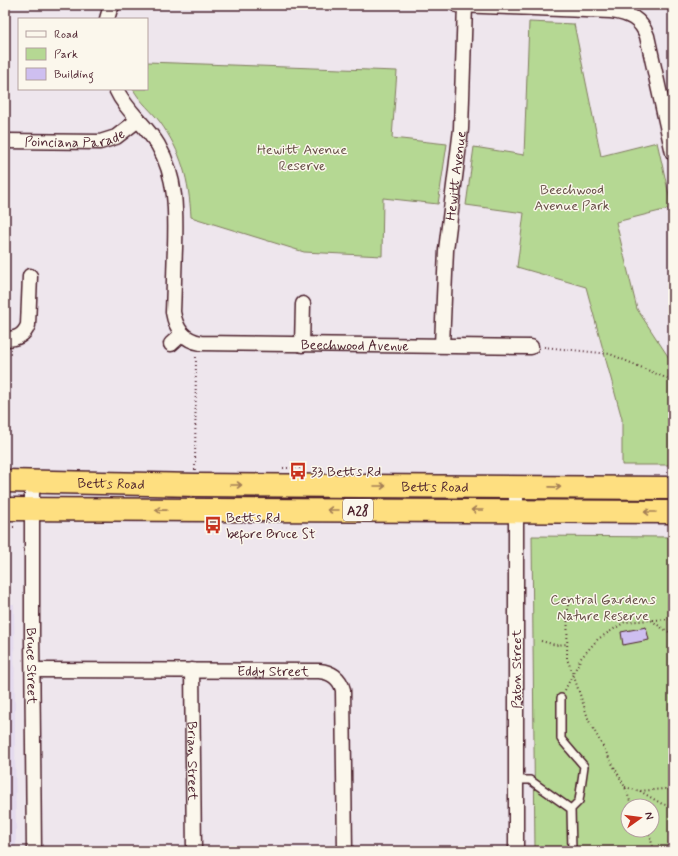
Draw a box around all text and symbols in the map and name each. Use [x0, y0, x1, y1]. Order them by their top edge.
legend [18, 18, 148, 90]
text: Road [54, 27, 78, 43]
text: Park [54, 47, 78, 63]
text: Building [54, 67, 94, 84]
street label: Poinciana Parade [24, 125, 129, 152]
street label: Hewitt Avenue [442, 130, 471, 222]
park label: Hewitt Avenue Reserve [257, 141, 347, 175]
park label: Beechwood Avenue Park [534, 181, 610, 215]
street label: Beechwood Avenue [301, 336, 409, 356]
bus stop icon: 33 Betts Rd [288, 461, 308, 481]
place label: 33 Betts Rd [311, 463, 381, 481]
street label: Betts Road [77, 475, 145, 494]
street label: Betts Road [401, 478, 469, 497]
one-way arrow [229, 481, 242, 489]
one-way arrow [373, 482, 386, 490]
one-way arrow [548, 483, 561, 491]
road number: A28 [343, 499, 373, 521]
one-way arrow [155, 506, 168, 514]
one-way arrow [327, 506, 340, 514]
one-way arrow [471, 506, 484, 514]
one-way arrow [644, 508, 657, 516]
place label: Betts Rd before Bruce St [226, 509, 316, 545]
bus stop icon: Betts Rd before Bruce St [203, 515, 223, 535]
park label: Central Gardens Nature Reserve [550, 591, 656, 625]
street label: Bruce Street [22, 628, 41, 705]
street label: Paton Street [508, 628, 526, 709]
street label: Eddy Street [237, 663, 310, 681]
street label: Brian Street [183, 721, 201, 802]
north arrow [620, 798, 660, 838]
text: N [641, 811, 656, 821]

